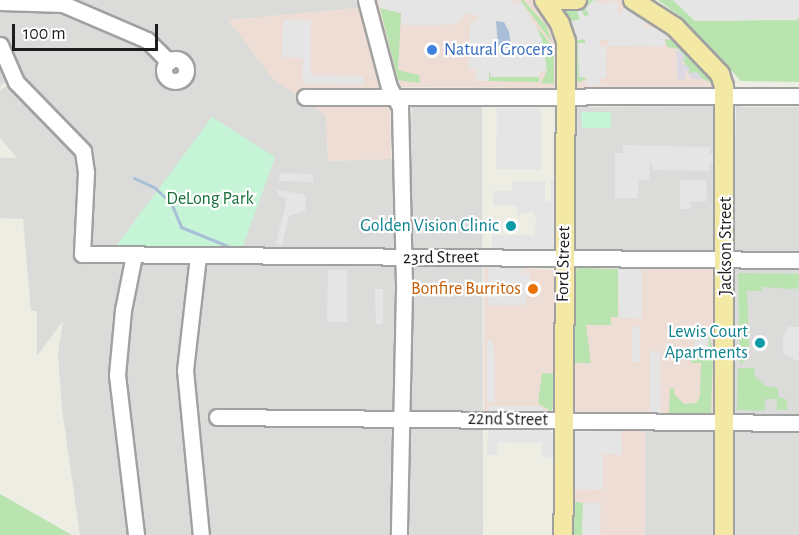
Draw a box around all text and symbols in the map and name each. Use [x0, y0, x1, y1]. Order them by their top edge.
scale bar [15, 12, 160, 50]
text: 100 m [23, 25, 66, 43]
place label: Natural Grocers [444, 39, 553, 61]
marker: Natural Grocers [425, 43, 439, 57]
park label: DeLong Park [166, 188, 254, 210]
street label: Jackson Street [715, 197, 737, 295]
place label: Golden Vision Clinic [360, 215, 499, 237]
marker: Golden Vision Clinic [504, 219, 518, 233]
street label: Ford Street [553, 226, 575, 302]
street label: 23rd Street [403, 247, 479, 269]
place label: Bonfire Burritos [411, 278, 521, 300]
marker: Bonfire Burritos [526, 282, 540, 296]
place label: Lewis Court Apartments [665, 322, 748, 364]
marker: Lewis Court Apartments [753, 336, 767, 350]
street label: 22nd Street [468, 409, 548, 431]

